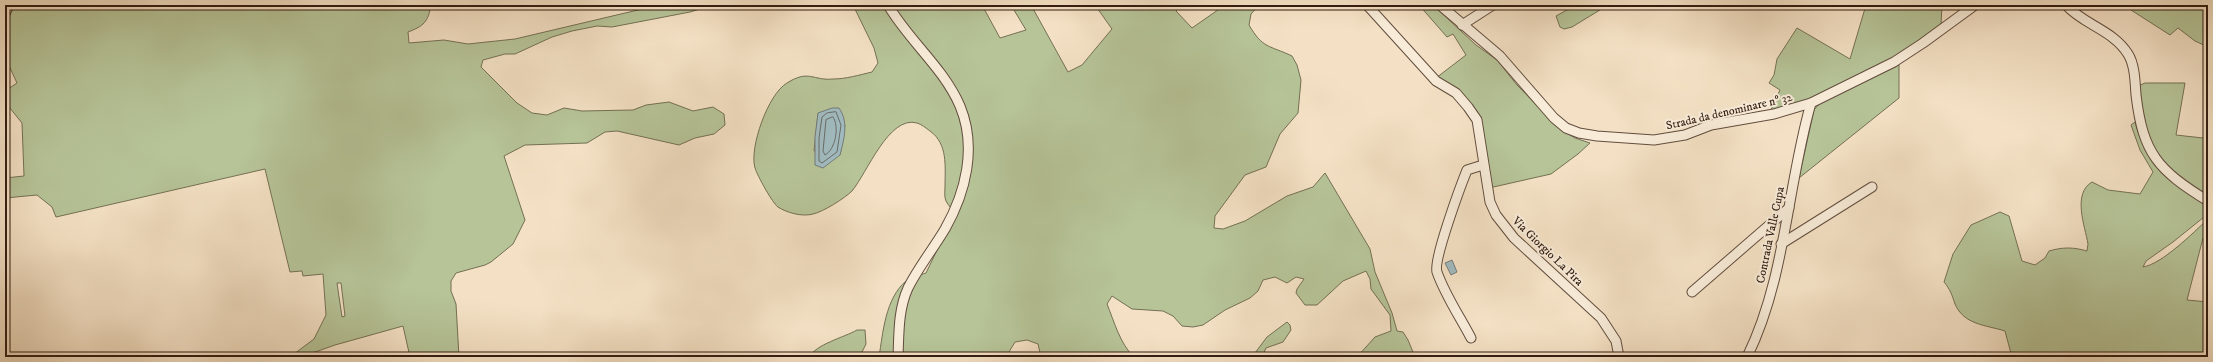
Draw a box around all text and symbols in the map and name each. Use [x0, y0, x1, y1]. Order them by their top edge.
street label: Strada da denominare nº 32 [1665, 90, 1794, 133]
street label: Contrada Valle Cupa [1753, 184, 1788, 285]
street label: Via Giorgio La Pira [1508, 213, 1587, 290]

